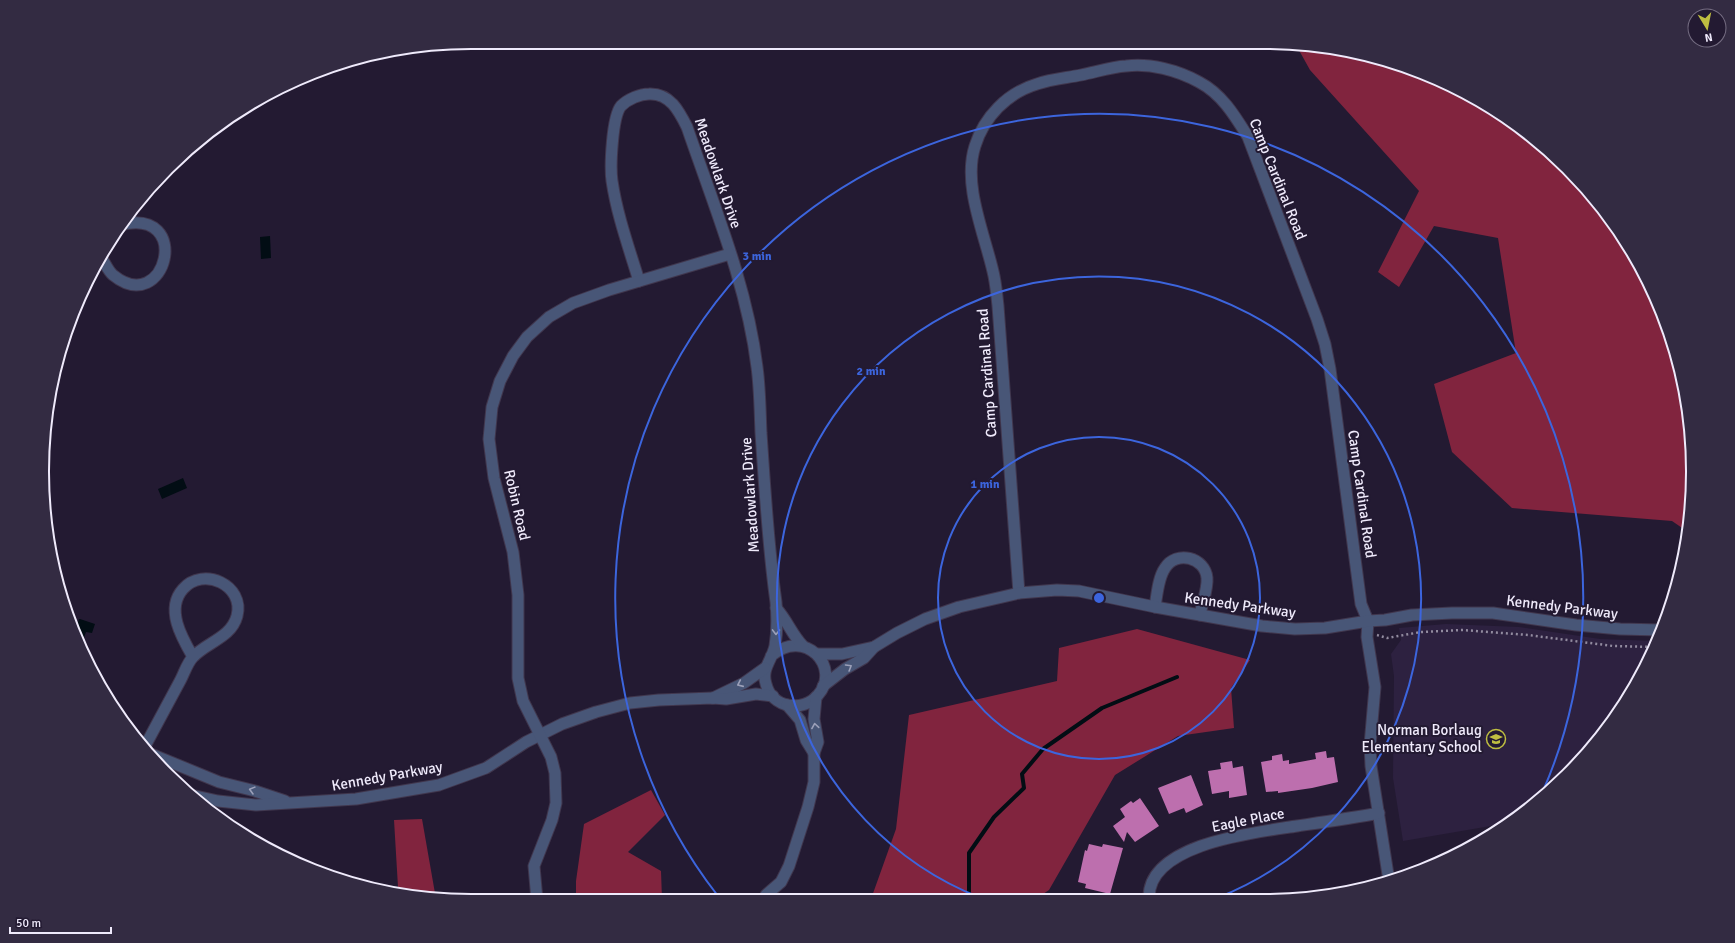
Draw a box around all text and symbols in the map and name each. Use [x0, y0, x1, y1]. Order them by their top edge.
north arrow [1687, 8, 1727, 48]
text: N [1704, 30, 1714, 44]
street label: Meadowlark Drive [691, 115, 745, 231]
street label: Camp Cardinal Road [1245, 116, 1311, 242]
text: 3 min [743, 249, 772, 264]
street label: Camp Cardinal Road [974, 308, 1000, 438]
text: 2 min [857, 364, 886, 379]
street label: Camp Cardinal Road [1344, 429, 1380, 559]
street label: Meadowlark Drive [737, 437, 763, 553]
street label: Robin Road [500, 468, 534, 542]
text: 1 min [971, 477, 1000, 492]
street label: Kennedy Parkway [1183, 588, 1297, 622]
centre of rings [1092, 591, 1106, 605]
street label: Kennedy Parkway [1505, 591, 1619, 623]
one-way arrow [772, 629, 780, 635]
one-way arrow [845, 664, 852, 671]
one-way arrow [736, 679, 744, 687]
place label: Norman Borlaug Elementary School [1361, 721, 1482, 756]
one-way arrow [811, 722, 820, 729]
school or university icon: Norman Borlaug Elementary School [1485, 728, 1507, 750]
street label: Kennedy Parkway [330, 757, 444, 795]
one-way arrow [249, 787, 256, 795]
street label: Eagle Place [1210, 804, 1286, 836]
scale bar [10, 909, 111, 935]
text: 50 m [16, 916, 41, 931]

